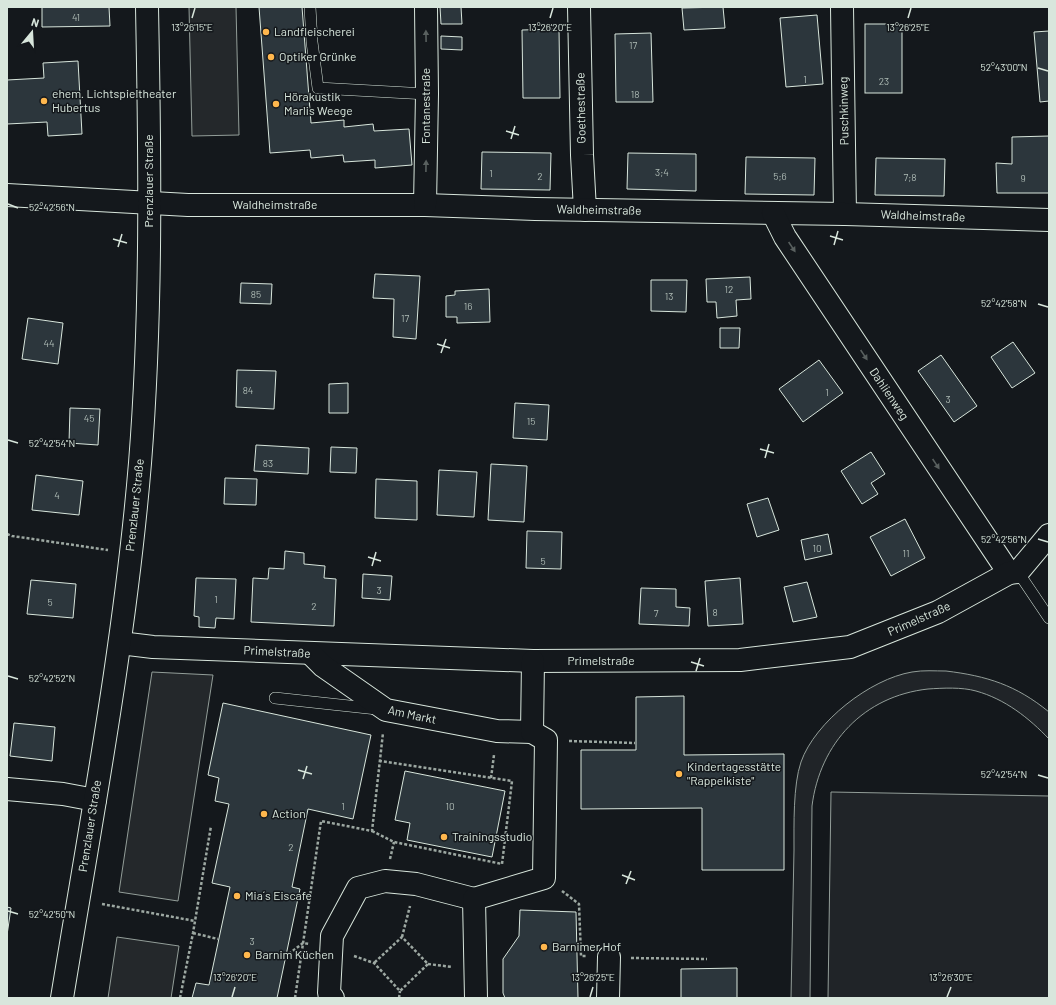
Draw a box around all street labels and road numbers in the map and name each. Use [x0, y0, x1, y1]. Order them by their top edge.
street label: Fontanestraße [418, 68, 432, 144]
street label: Goethestraße [572, 72, 588, 144]
street label: Puschkinweg [835, 77, 851, 145]
street label: Prenzlauer Straße [141, 134, 155, 228]
street label: Waldheimstraße [233, 197, 317, 211]
street label: Waldheimstraße [556, 201, 642, 217]
street label: Waldheimstraße [880, 207, 966, 223]
street label: Dahlienweg [867, 365, 912, 422]
street label: Prenzlauer Straße [122, 458, 146, 552]
street label: Primelstraße [885, 598, 952, 638]
street label: Primelstraße [243, 642, 311, 660]
street label: Primelstraße [567, 653, 635, 667]
street label: Am Markt [387, 702, 438, 726]
street label: Prenzlauer Straße [75, 779, 103, 873]

